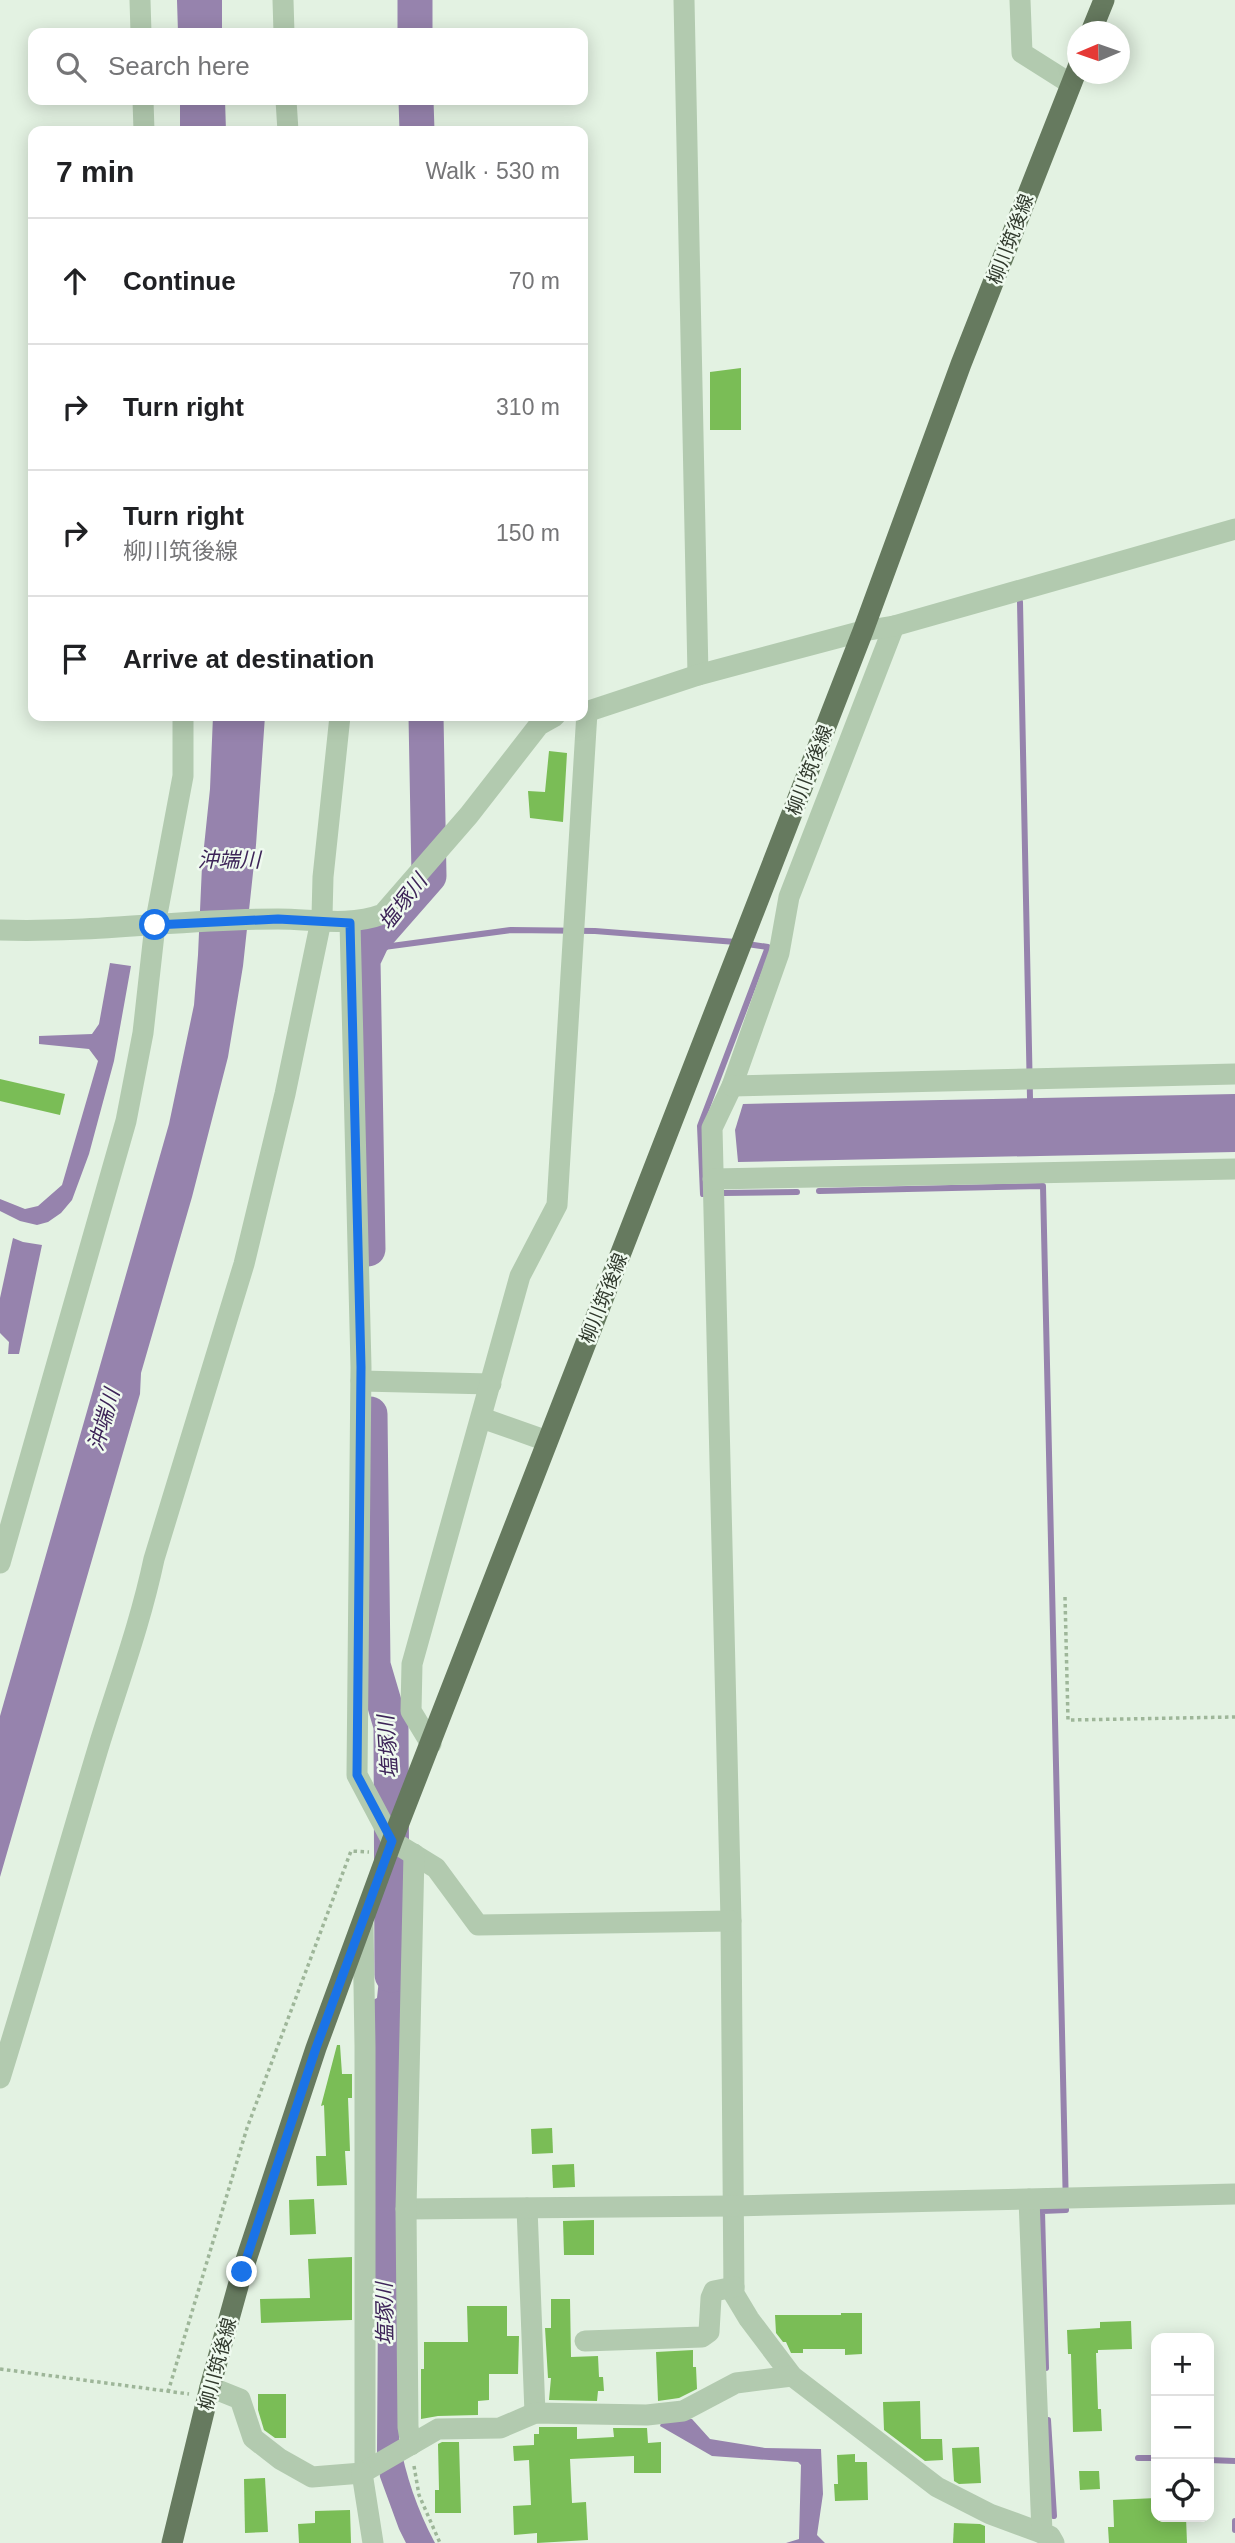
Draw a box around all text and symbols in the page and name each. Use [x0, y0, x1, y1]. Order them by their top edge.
north arrow [1067, 21, 1130, 84]
search box [28, 28, 588, 105]
icon: search [52, 48, 90, 86]
text: Search here [108, 51, 250, 81]
text: 7 min [56, 155, 134, 188]
text: Walk · 530 m [425, 158, 560, 184]
street label: 柳川筑後線 [984, 191, 1037, 287]
icon: ahead [56, 262, 94, 300]
text: Continue [123, 266, 236, 296]
text: 70 m [509, 268, 560, 294]
icon: right [56, 388, 94, 426]
text: Turn right [123, 392, 244, 422]
text: 310 m [496, 394, 560, 420]
text: Turn right [123, 501, 244, 531]
icon: right [56, 514, 94, 552]
text: 150 m [496, 520, 560, 546]
text: 柳川筑後線 [123, 538, 238, 564]
icon: arrive [56, 640, 94, 678]
text: Arrive at destination [123, 644, 374, 674]
street label: 柳川筑後線 [783, 722, 836, 818]
water label: 沖端川 [198, 848, 262, 871]
water label: 塩塚川 [374, 868, 432, 934]
route start [139, 909, 170, 940]
street label: 柳川筑後線 [576, 1250, 631, 1346]
water label: 沖端川 [84, 1384, 124, 1453]
water label: 塩塚川 [374, 1713, 401, 1779]
route end [226, 2256, 257, 2287]
water label: 塩塚川 [372, 2280, 397, 2346]
street label: 柳川筑後線 [195, 2316, 240, 2413]
map controls [1151, 2333, 1214, 2522]
button: + [1151, 2333, 1214, 2396]
button: − [1151, 2396, 1214, 2459]
button: locate [1151, 2459, 1214, 2522]

